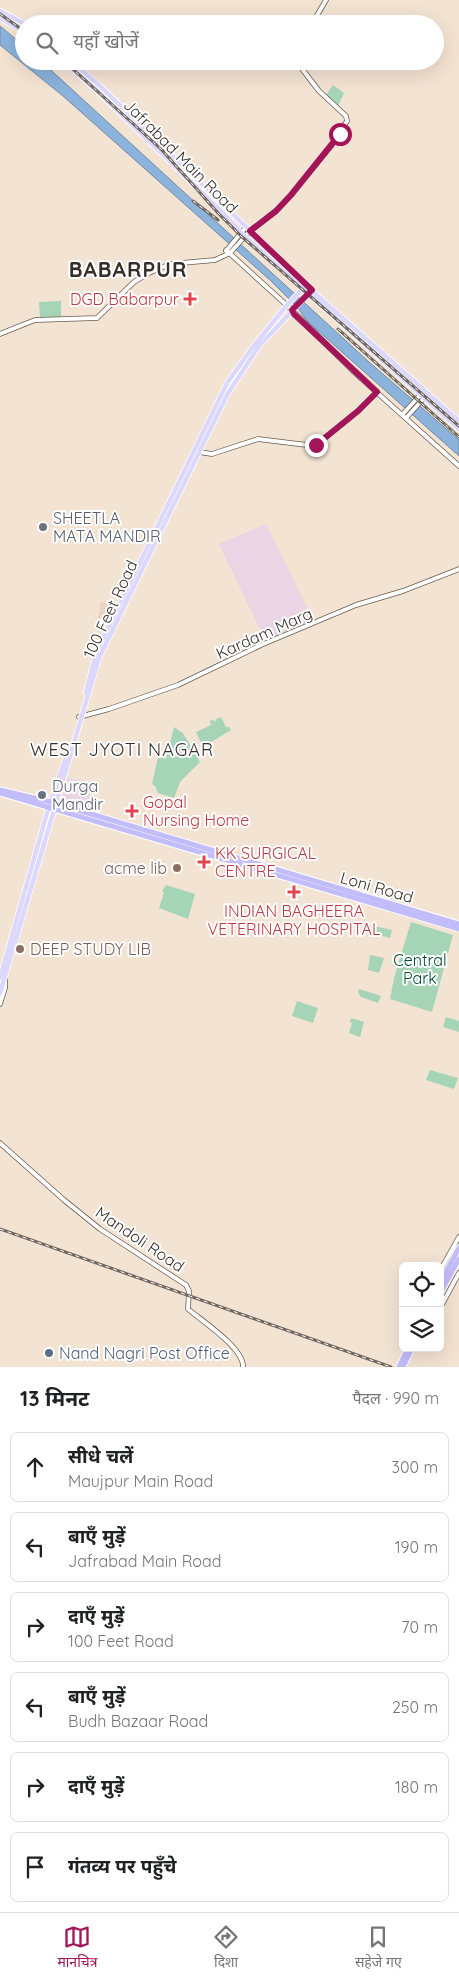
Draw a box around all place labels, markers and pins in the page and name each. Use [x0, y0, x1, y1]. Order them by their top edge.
place label: DGD Babarpur [70, 289, 179, 309]
marker: DGD Babarpur [183, 292, 197, 306]
place label: SHEETLA MATA MANDIR [53, 508, 161, 546]
marker: SHEETLA MATA MANDIR [37, 521, 49, 533]
place label: Durga Mandir [52, 776, 103, 814]
marker: Durga Mandir [36, 789, 48, 801]
place label: Gopal Nursing Home [143, 792, 249, 830]
marker: Gopal Nursing Home [125, 804, 139, 818]
place label: KK SURGICAL CENTRE [215, 843, 317, 881]
marker: KK SURGICAL CENTRE [197, 855, 211, 869]
place label: acme lib [104, 858, 167, 878]
marker: acme lib [171, 862, 183, 874]
marker: INDIAN BAGHEERA VETERINARY HOSPITAL [287, 885, 301, 899]
place label: INDIAN BAGHEERA VETERINARY HOSPITAL [208, 901, 381, 939]
place label: DEEP STUDY LIB [30, 939, 151, 959]
marker: DEEP STUDY LIB [14, 943, 26, 955]
place label: Nand Nagri Post Office [59, 1343, 230, 1363]
marker: Nand Nagri Post Office [43, 1347, 55, 1359]

